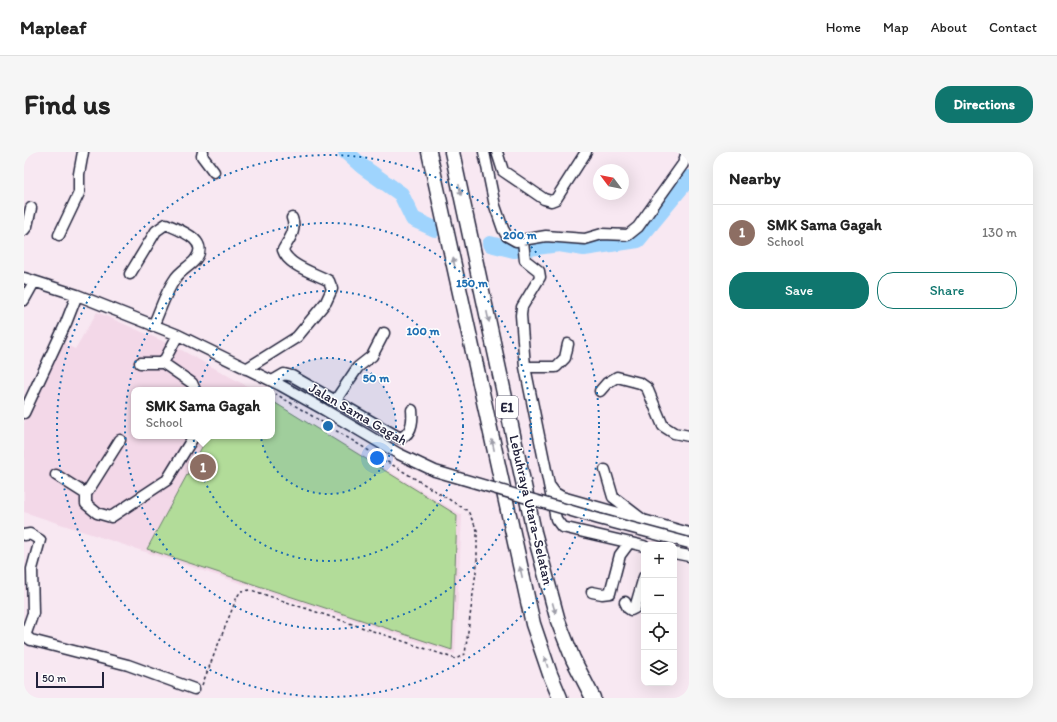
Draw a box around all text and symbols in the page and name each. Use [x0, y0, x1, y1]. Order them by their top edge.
text: Mapleaf [20, 16, 86, 39]
text: Home [826, 19, 861, 36]
text: Map [883, 19, 909, 36]
text: About [931, 19, 967, 36]
text: Contact [989, 19, 1037, 36]
button: Directions [935, 86, 1033, 123]
text: Find us [24, 87, 111, 121]
north arrow [593, 164, 629, 200]
text: Nearby [729, 168, 781, 188]
one-way arrow [458, 184, 464, 196]
text: SMK Sama Gagah [767, 216, 882, 234]
text: 1 [739, 225, 745, 240]
text: 130 m [982, 225, 1017, 240]
text: 200 m [503, 228, 538, 242]
text: School [767, 234, 804, 249]
one-way arrow [450, 257, 456, 270]
button: Save [729, 272, 869, 309]
button: Share [877, 272, 1017, 309]
text: 150 m [456, 276, 489, 290]
one-way arrow [485, 311, 491, 323]
text: 100 m [406, 324, 440, 338]
text: 50 m [363, 371, 390, 385]
street label: Jalan Sama Gagah [306, 379, 410, 449]
popup [131, 387, 275, 439]
road number: E1 [496, 396, 518, 418]
text: SMK Sama Gagah [146, 397, 260, 415]
text: School [146, 415, 183, 430]
centre of rings [321, 419, 335, 433]
street label: Lebuhraya Utara–Selatan [505, 433, 557, 587]
one-way arrow [490, 439, 496, 451]
your location [367, 448, 387, 468]
pin: 1 [190, 452, 216, 482]
map controls [641, 542, 677, 686]
button: + [641, 542, 677, 578]
one-way arrow [518, 566, 524, 578]
button: − [641, 578, 677, 614]
one-way arrow [551, 602, 557, 614]
button: locate [641, 614, 677, 650]
button: layers [641, 650, 677, 686]
one-way arrow [542, 656, 548, 668]
scale bar [36, 670, 104, 689]
text: 50 m [42, 672, 66, 685]

